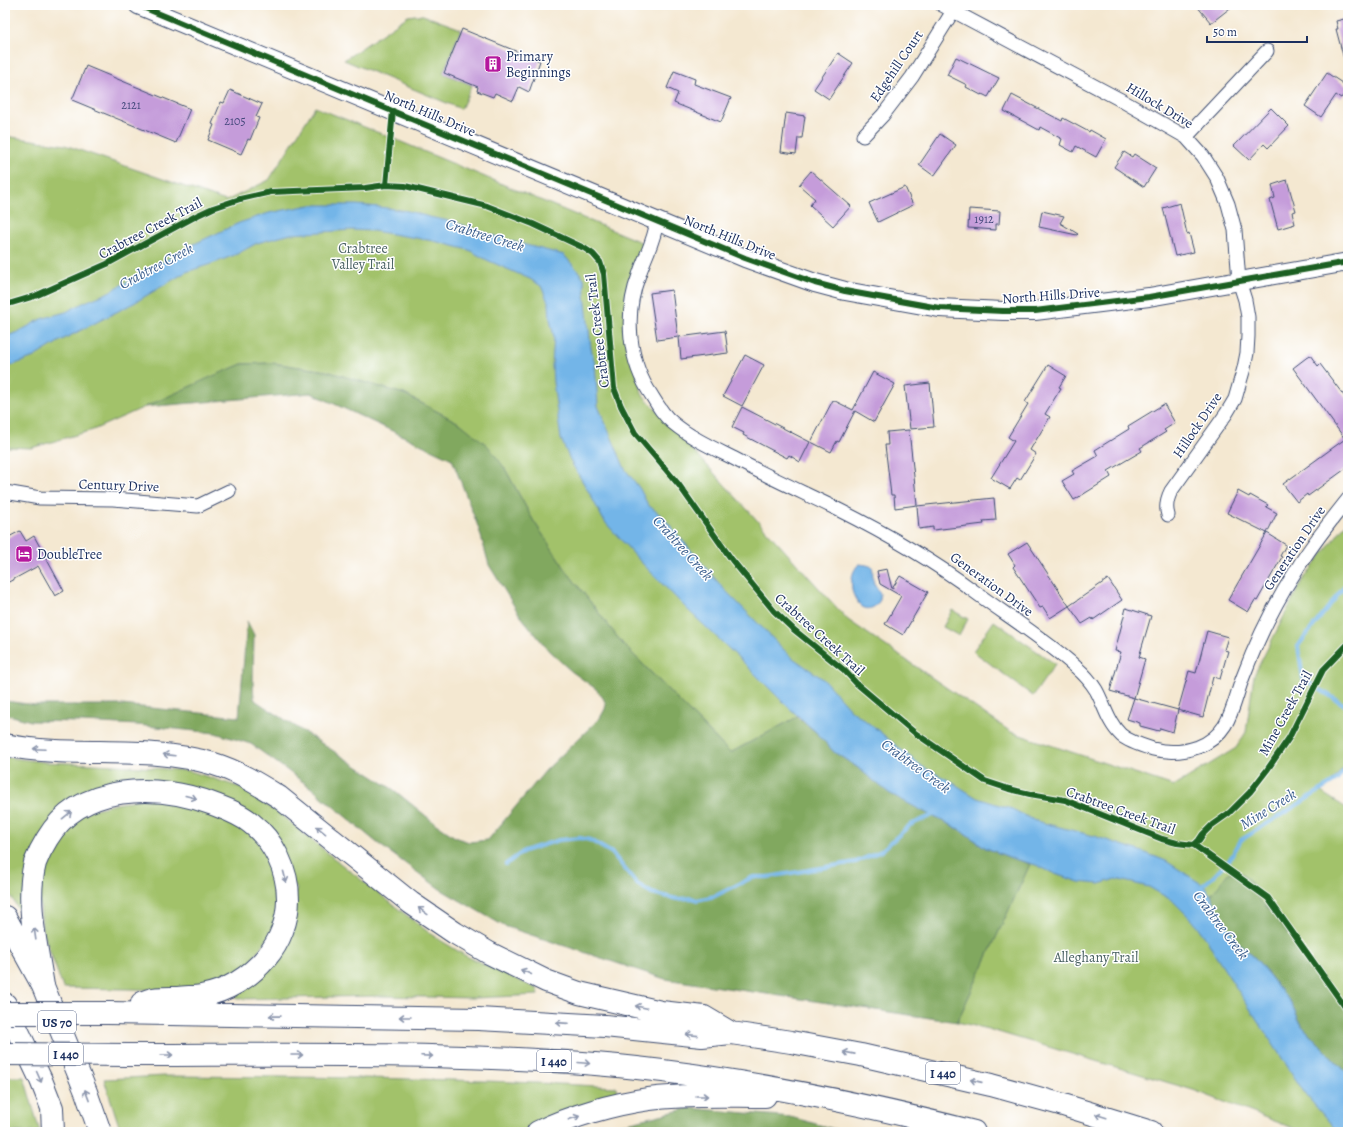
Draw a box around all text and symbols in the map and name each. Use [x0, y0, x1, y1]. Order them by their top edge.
scale bar [1207, 18, 1307, 44]
text: 50 m [1213, 24, 1237, 40]
street label: Edgehill Court [865, 26, 928, 106]
place label: Primary Beginnings [506, 47, 571, 82]
building icon: Primary Beginnings [483, 54, 503, 74]
street label: Hillock Drive [1123, 78, 1197, 133]
street label: North Hills Drive [381, 86, 479, 141]
house number: 2121 [121, 97, 141, 113]
house number: 2105 [224, 113, 246, 129]
street label: Crabtree Creek Trail [95, 193, 206, 264]
street label: North Hills Drive [681, 210, 779, 265]
house number: 1912 [974, 211, 994, 227]
water label: Crabtree Creek [443, 214, 527, 257]
water label: Crabtree Creek [115, 238, 197, 294]
park label: Crabtree Valley Trail [331, 239, 395, 274]
street label: Crabtree Creek Trail [581, 272, 614, 389]
street label: North Hills Drive [1001, 283, 1101, 308]
street label: Hillock Drive [1168, 389, 1226, 462]
street label: Century Drive [78, 475, 160, 496]
street label: Generation Drive [1259, 502, 1330, 594]
water label: Crabtree Creek [648, 511, 718, 585]
hotel icon: DoubleTree [14, 544, 34, 564]
place label: DoubleTree [37, 545, 102, 564]
street label: Generation Drive [946, 548, 1037, 621]
street label: Crabtree Creek Trail [771, 589, 869, 680]
street label: Mine Creek Trail [1254, 667, 1317, 759]
water label: Crabtree Creek [877, 734, 955, 798]
one-way arrow [33, 746, 46, 753]
one-way arrow [163, 752, 176, 759]
street label: Crabtree Creek Trail [1064, 782, 1179, 839]
water label: Mine Creek [1236, 784, 1300, 834]
one-way arrow [185, 794, 198, 801]
one-way arrow [62, 811, 73, 819]
one-way arrow [315, 825, 326, 834]
one-way arrow [282, 870, 289, 883]
water label: Crabtree Creek [1189, 887, 1254, 964]
one-way arrow [417, 907, 428, 915]
one-way arrow [31, 928, 39, 941]
park label: Alleghany Trail [1053, 948, 1139, 967]
one-way arrow [521, 968, 533, 975]
one-way arrow [635, 1003, 648, 1011]
road number: US 70 [38, 1011, 76, 1033]
one-way arrow [269, 1012, 282, 1020]
one-way arrow [399, 1013, 412, 1021]
one-way arrow [556, 1020, 569, 1027]
one-way arrow [686, 1031, 699, 1039]
road number: I 440 [49, 1043, 83, 1065]
one-way arrow [843, 1049, 856, 1057]
road number: I 440 [537, 1050, 571, 1072]
one-way arrow [160, 1051, 173, 1059]
one-way arrow [290, 1051, 303, 1059]
one-way arrow [420, 1052, 433, 1060]
one-way arrow [577, 1060, 590, 1067]
road number: I 440 [926, 1062, 960, 1084]
one-way arrow [36, 1071, 44, 1083]
one-way arrow [969, 1077, 982, 1084]
one-way arrow [82, 1090, 90, 1102]
one-way arrow [695, 1092, 708, 1100]
one-way arrow [1094, 1112, 1107, 1119]
one-way arrow [567, 1114, 580, 1121]

